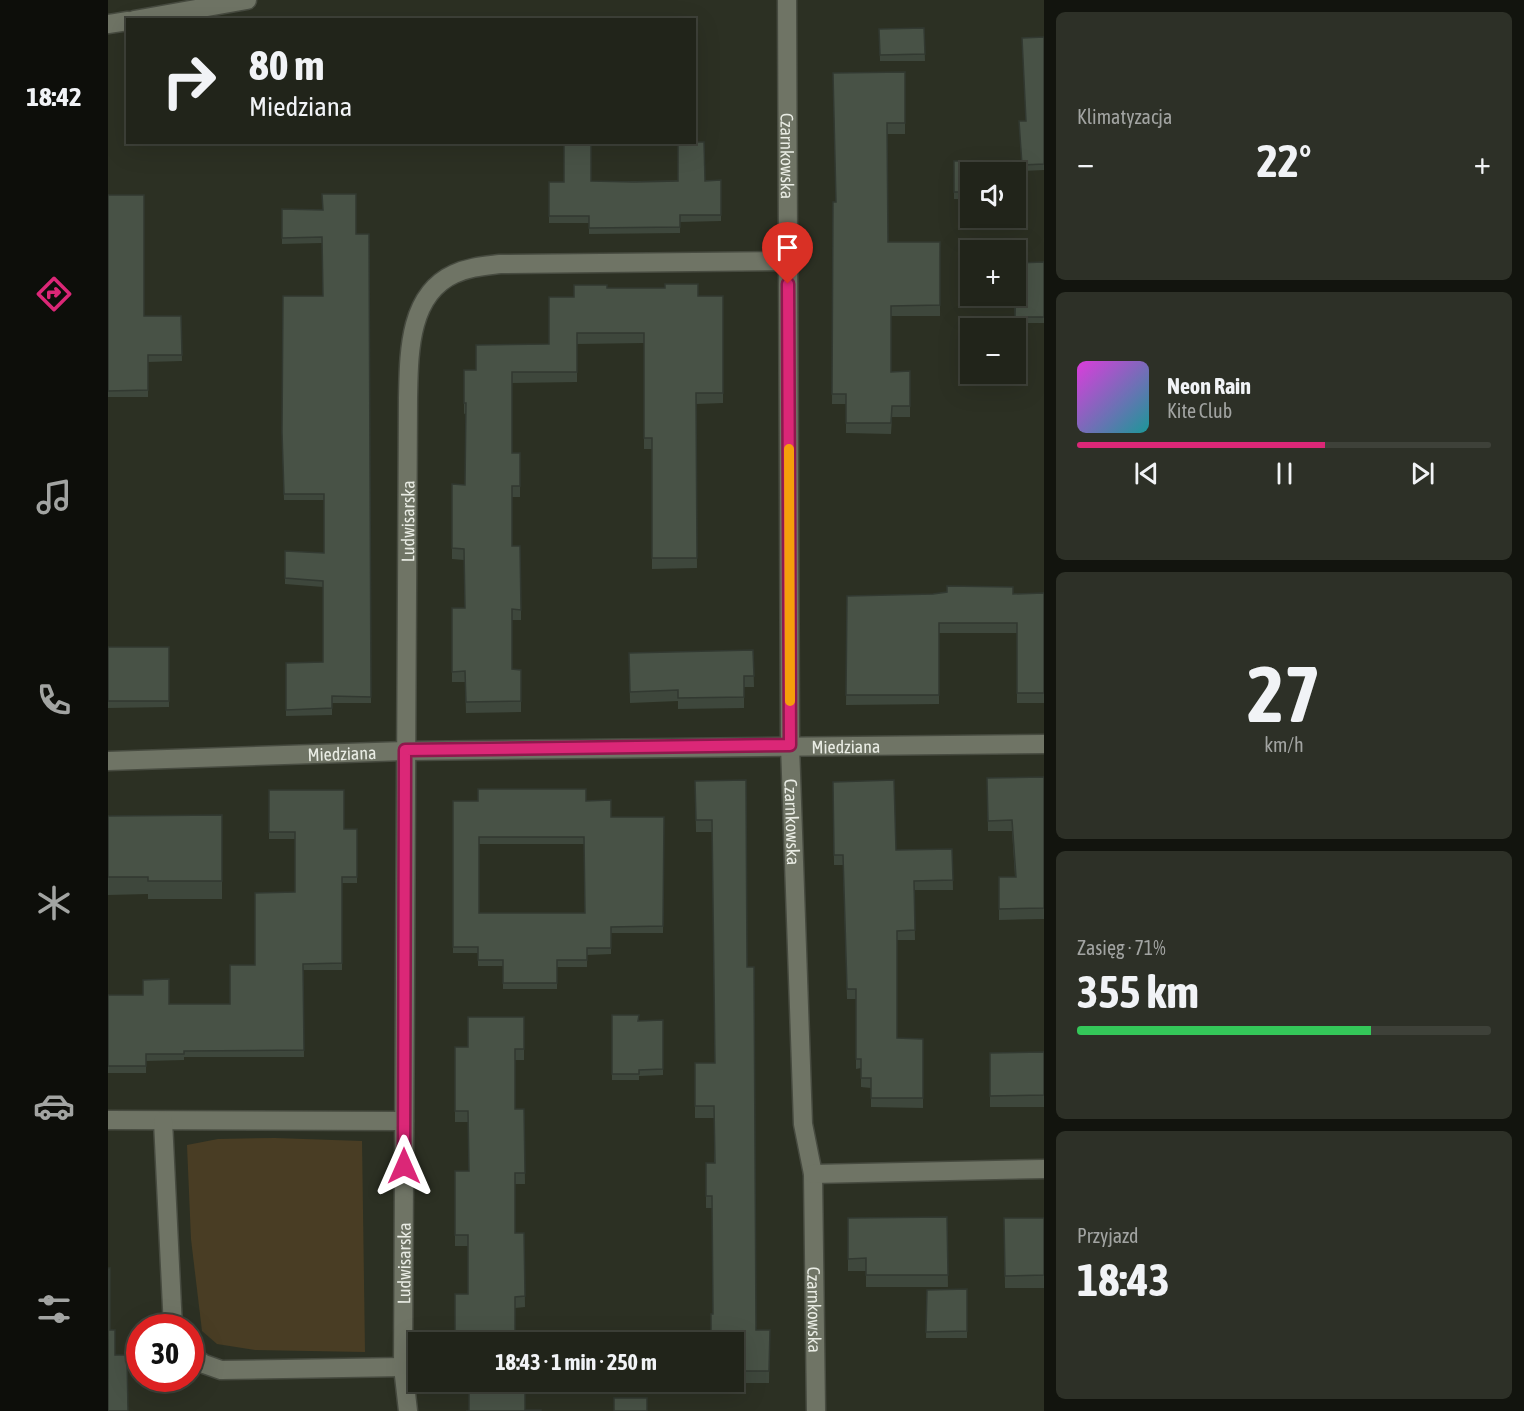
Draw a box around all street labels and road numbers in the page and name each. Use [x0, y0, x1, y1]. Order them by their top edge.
street label: Czarnkowska [777, 113, 798, 199]
street label: Ludwisarska [397, 480, 418, 562]
street label: Miedziana [811, 735, 880, 757]
street label: Miedziana [307, 741, 377, 765]
street label: Czarnkowska [781, 778, 805, 865]
street label: Ludwisarska [393, 1222, 414, 1304]
street label: Czarnkowska [804, 1267, 826, 1353]

